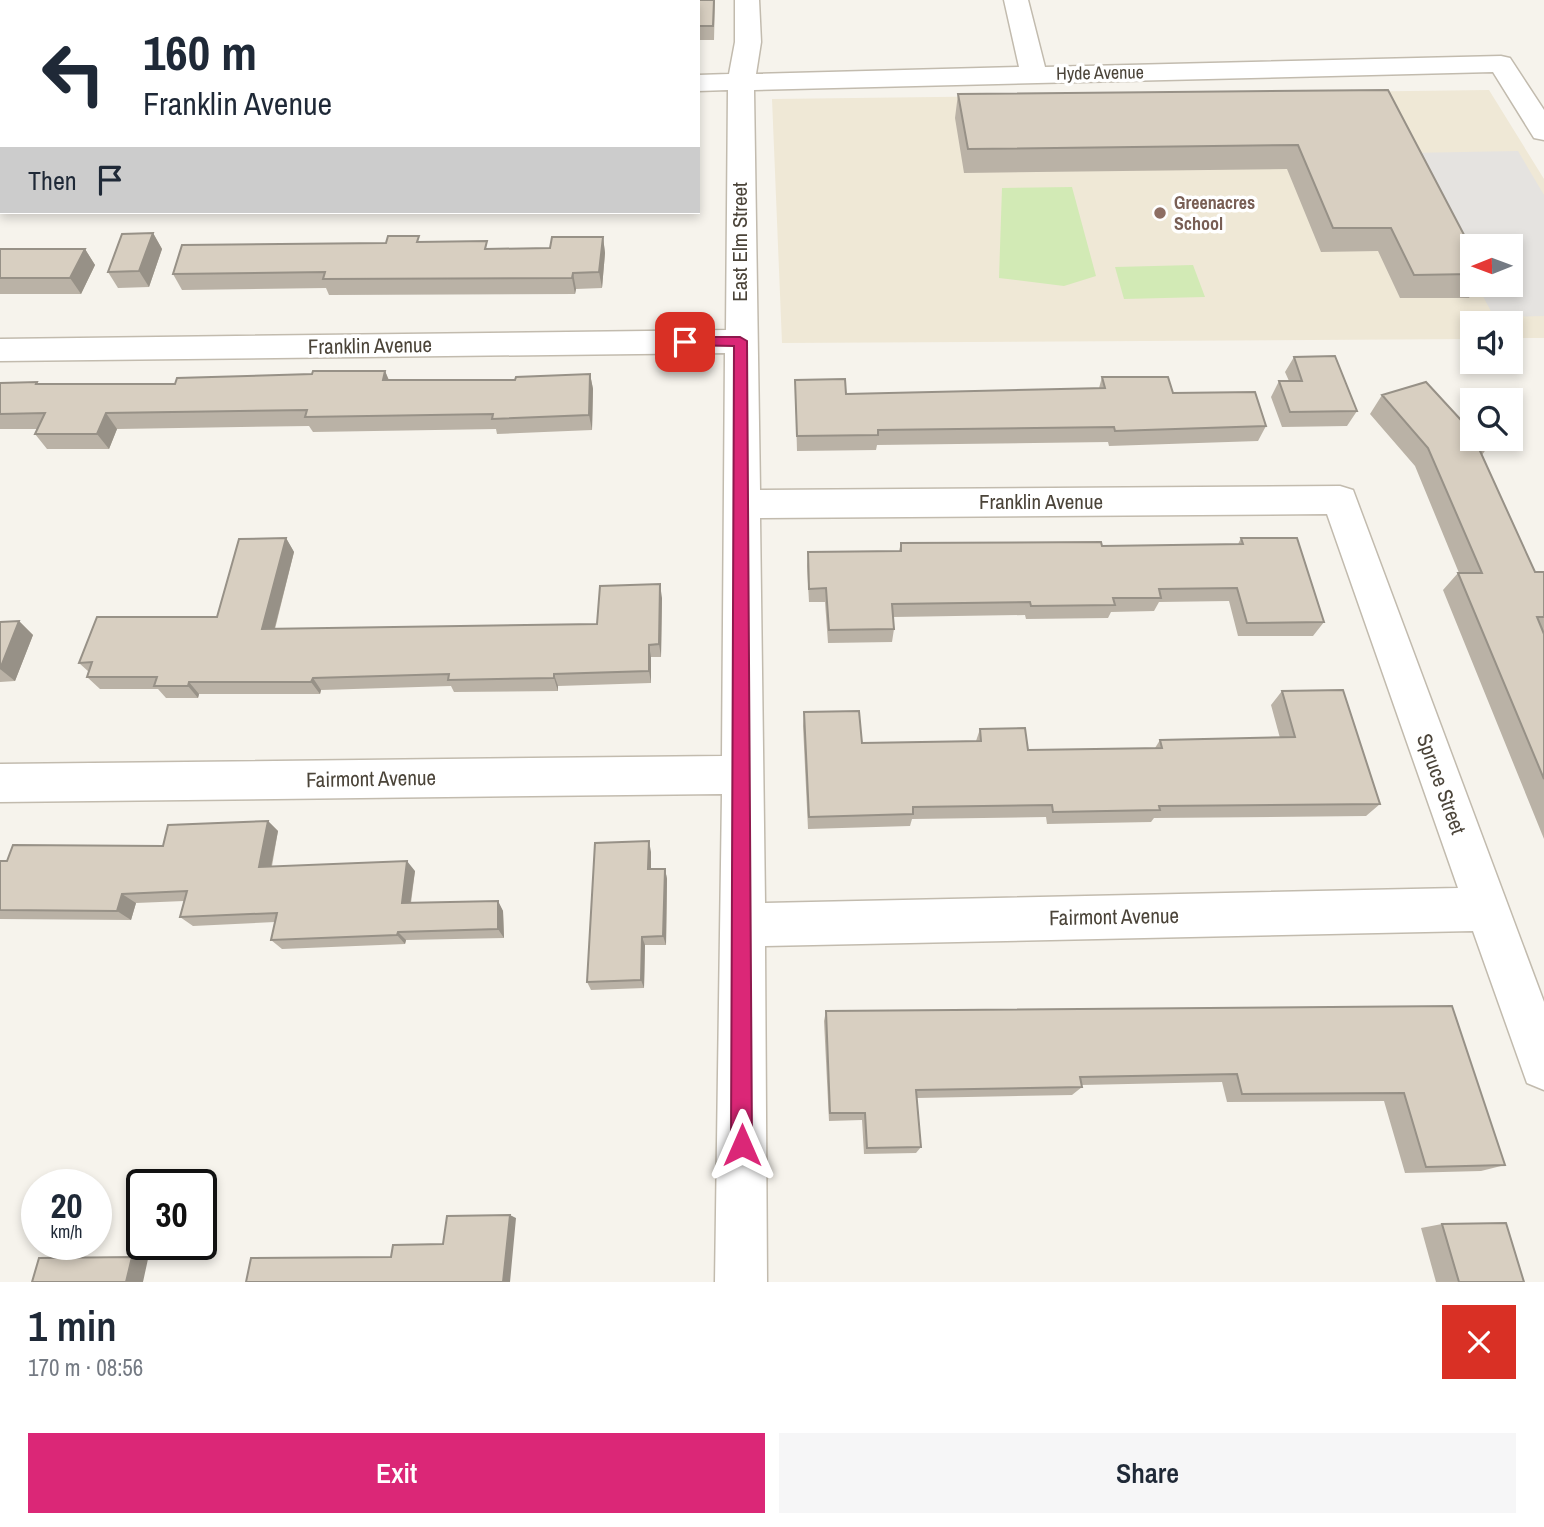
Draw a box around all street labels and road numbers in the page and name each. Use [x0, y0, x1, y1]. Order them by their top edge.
street label: Hyde Avenue [1056, 59, 1144, 86]
street label: East Elm Street [725, 182, 754, 302]
street label: Franklin Avenue [308, 330, 432, 361]
street label: Franklin Avenue [979, 487, 1103, 516]
street label: Spruce Street [1410, 729, 1473, 838]
street label: Fairmont Avenue [306, 763, 436, 794]
street label: Fairmont Avenue [1049, 901, 1179, 932]

